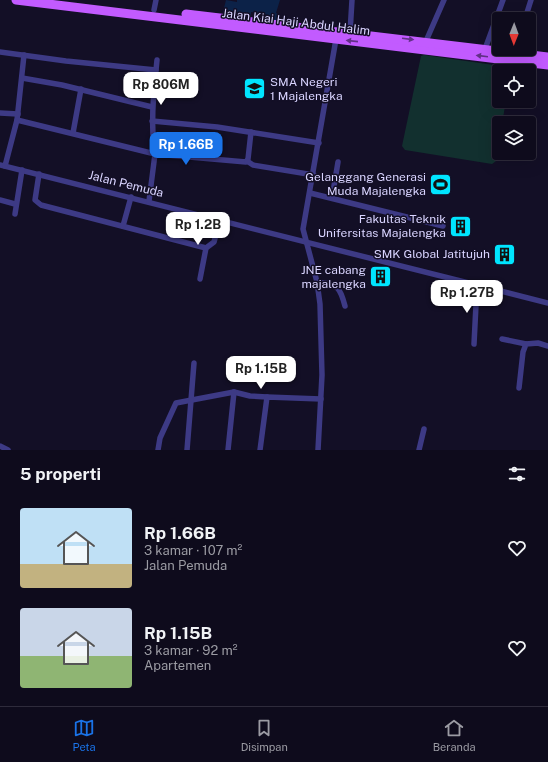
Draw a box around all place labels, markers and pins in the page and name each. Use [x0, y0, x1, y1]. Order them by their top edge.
pin: Rp 806M [124, 72, 198, 106]
place label: SMA Negeri 1 Majalengka [270, 75, 343, 103]
school or university icon: SMA Negeri 1 Majalengka [241, 76, 267, 102]
pin: Rp 1.66B [145, 132, 227, 166]
place label: Gelanggang Generasi Muda Majalengka [305, 170, 426, 198]
sports icon: Gelanggang Generasi Muda Majalengka [428, 171, 454, 197]
pin: Rp 1.2B [161, 212, 235, 246]
place label: Fakultas Teknik Unifersitas Majalengka [318, 212, 446, 240]
building icon: Fakultas Teknik Unifersitas Majalengka [448, 213, 474, 239]
building icon: SMK Global Jatitujuh [492, 241, 518, 267]
place label: SMK Global Jatitujuh [374, 247, 490, 261]
place label: JNE cabang majalengka [301, 263, 366, 291]
building icon: JNE cabang majalengka [368, 264, 394, 290]
pin: Rp 1.27B [426, 280, 508, 314]
pin: Rp 1.15B [220, 356, 302, 390]

